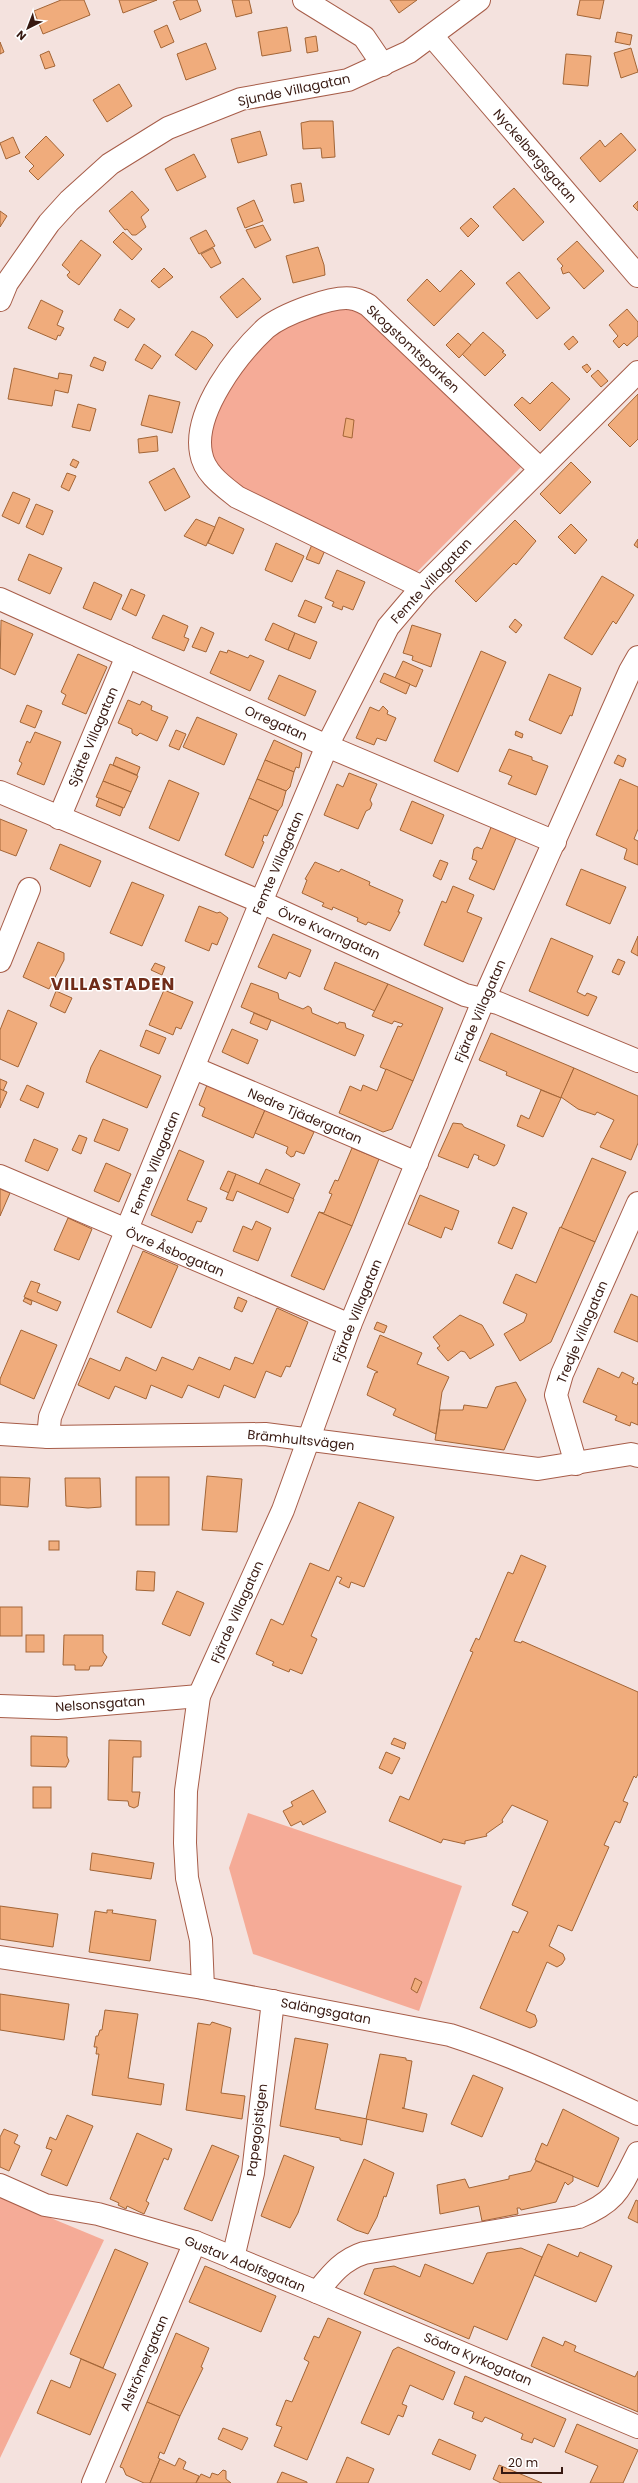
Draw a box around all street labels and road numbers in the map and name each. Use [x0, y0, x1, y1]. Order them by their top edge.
street label: Sjunde Villagatan [236, 69, 352, 111]
street label: Nyckelbergsgatan [489, 105, 581, 207]
street label: Skogstomtsparken [362, 301, 464, 397]
street label: Femte Villagatan [386, 534, 476, 628]
street label: Sjätte Villagatan [63, 684, 123, 790]
street label: Orregatan [241, 701, 311, 745]
street label: Femte Villagatan [248, 808, 308, 918]
street label: Övre Kvarngatan [275, 902, 383, 964]
street label: Fjärde Villagatan [450, 957, 510, 1065]
street label: Nedre Tjädergatan [245, 1083, 365, 1149]
street label: Femte Villagatan [125, 1108, 185, 1218]
street label: Övre Åsbogatan [123, 1223, 227, 1281]
street label: Fjärde Villagatan [328, 1256, 386, 1366]
street label: Tredje Villagatan [552, 1278, 612, 1386]
street label: Brämhultsvägen [246, 1425, 356, 1455]
street label: Fjärde Villagatan [206, 1558, 268, 1666]
street label: Nelsonsgatan [54, 1691, 146, 1717]
street label: Salängsgatan [279, 1993, 373, 2029]
street label: Papegojstigen [242, 2082, 272, 2178]
street label: Gustav Adolfsgatan [182, 2231, 308, 2297]
street label: Alströmergatan [115, 2312, 173, 2414]
street label: Södra Kyrkogatan [421, 2328, 535, 2390]

